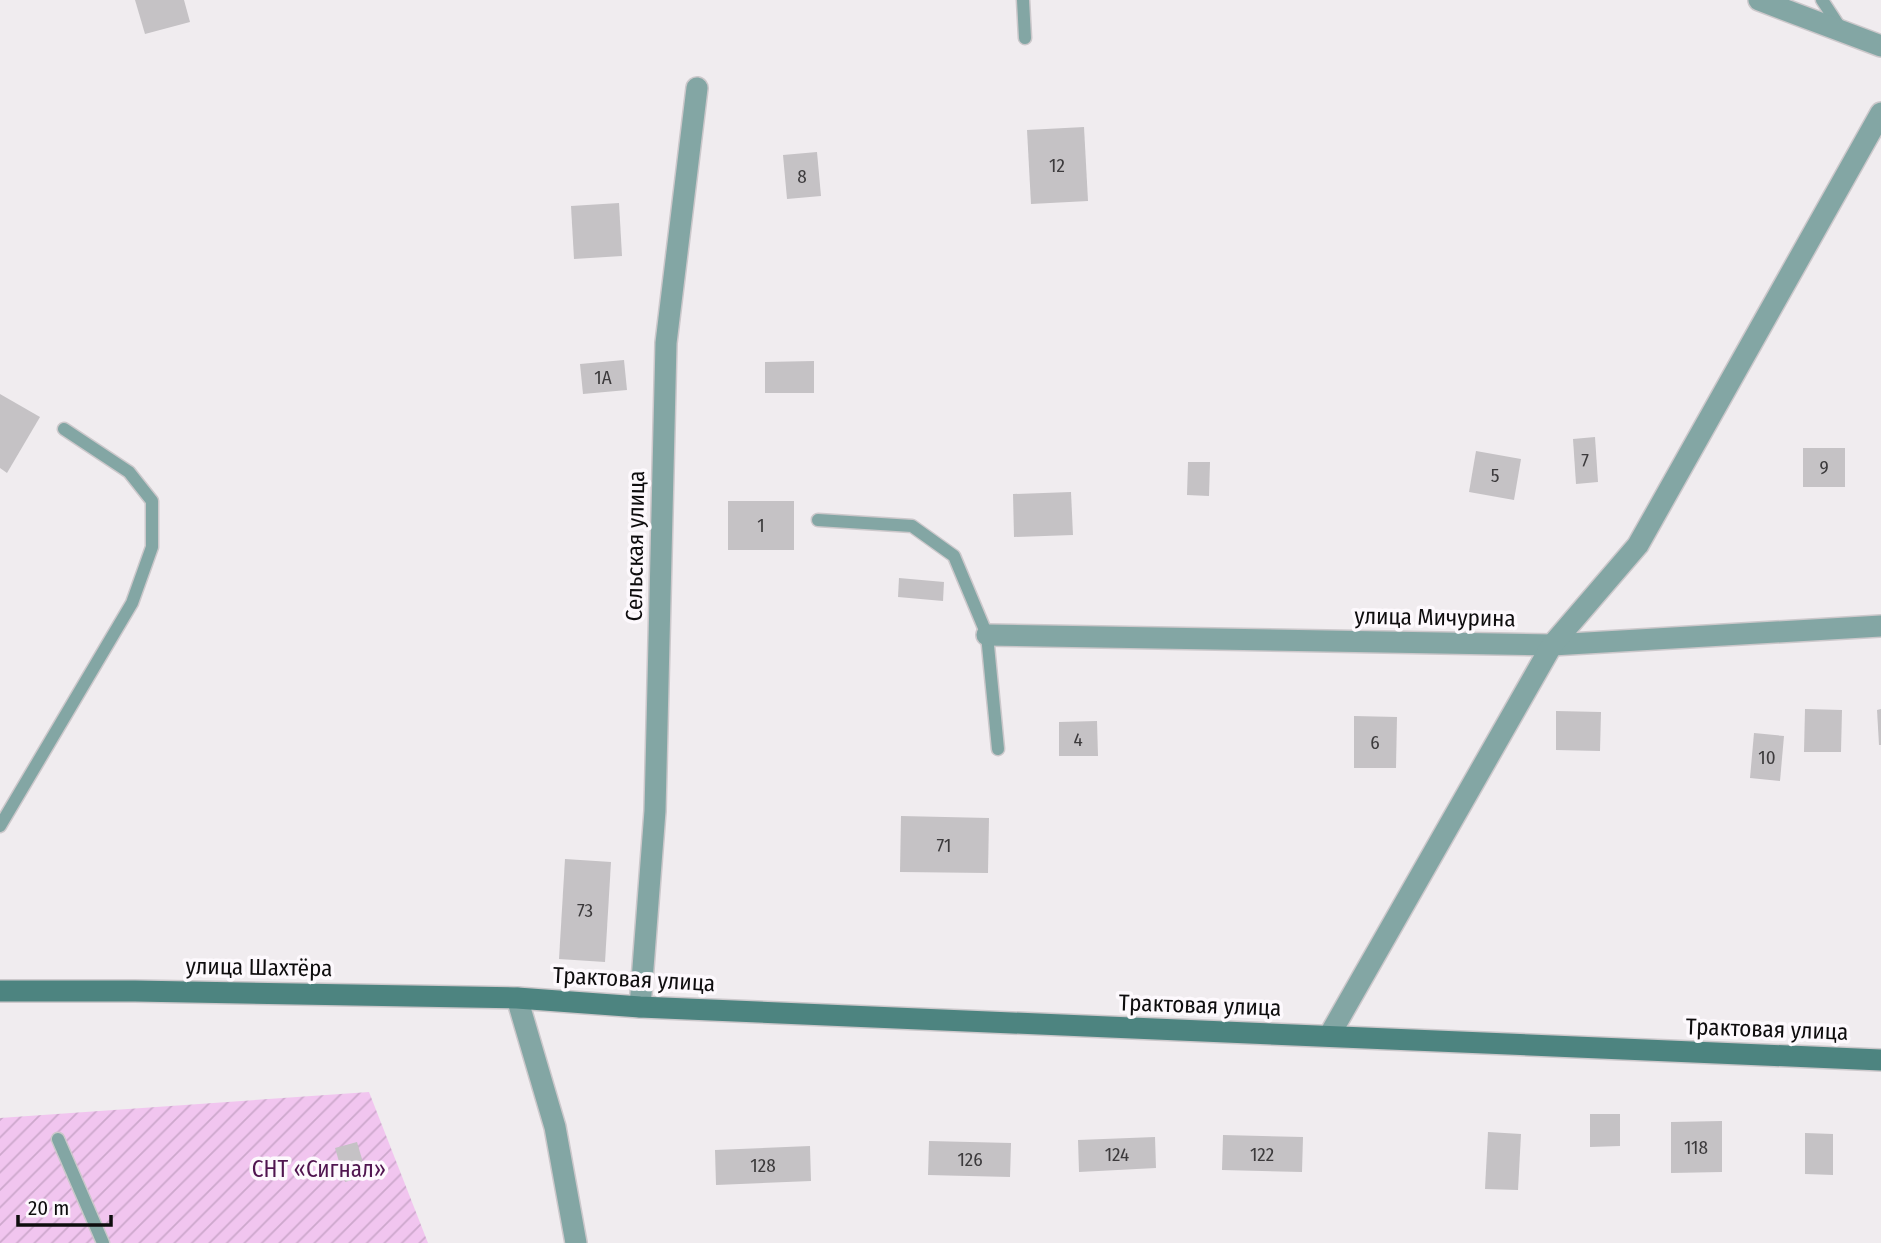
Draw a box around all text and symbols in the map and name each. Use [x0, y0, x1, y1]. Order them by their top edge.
house number: 12 [1049, 154, 1065, 177]
house number: 8 [797, 165, 807, 188]
house number: 1А [594, 366, 612, 389]
house number: 7 [1581, 449, 1589, 472]
house number: 9 [1819, 456, 1829, 479]
house number: 5 [1491, 464, 1499, 487]
street label: Сельская улица [620, 470, 650, 622]
house number: 1 [757, 514, 765, 537]
street label: улица Мичурина [1354, 602, 1516, 632]
house number: 4 [1073, 728, 1083, 751]
house number: 6 [1370, 731, 1380, 754]
house number: 10 [1758, 746, 1776, 769]
house number: 71 [937, 834, 951, 857]
house number: 73 [577, 899, 593, 922]
street label: улица Шахтёра [185, 952, 333, 982]
street label: Трактовая улица [552, 961, 716, 997]
street label: Трактовая улица [1118, 988, 1282, 1022]
street label: Трактовая улица [1685, 1012, 1849, 1046]
house number: 118 [1684, 1136, 1708, 1159]
house number: 124 [1105, 1143, 1129, 1166]
house number: 122 [1250, 1143, 1274, 1166]
house number: 126 [957, 1148, 983, 1171]
house number: 128 [750, 1154, 776, 1177]
park label: СНТ «Сигнал» [252, 1155, 386, 1183]
scale bar [18, 1184, 110, 1228]
text: 20 m [28, 1195, 69, 1221]

